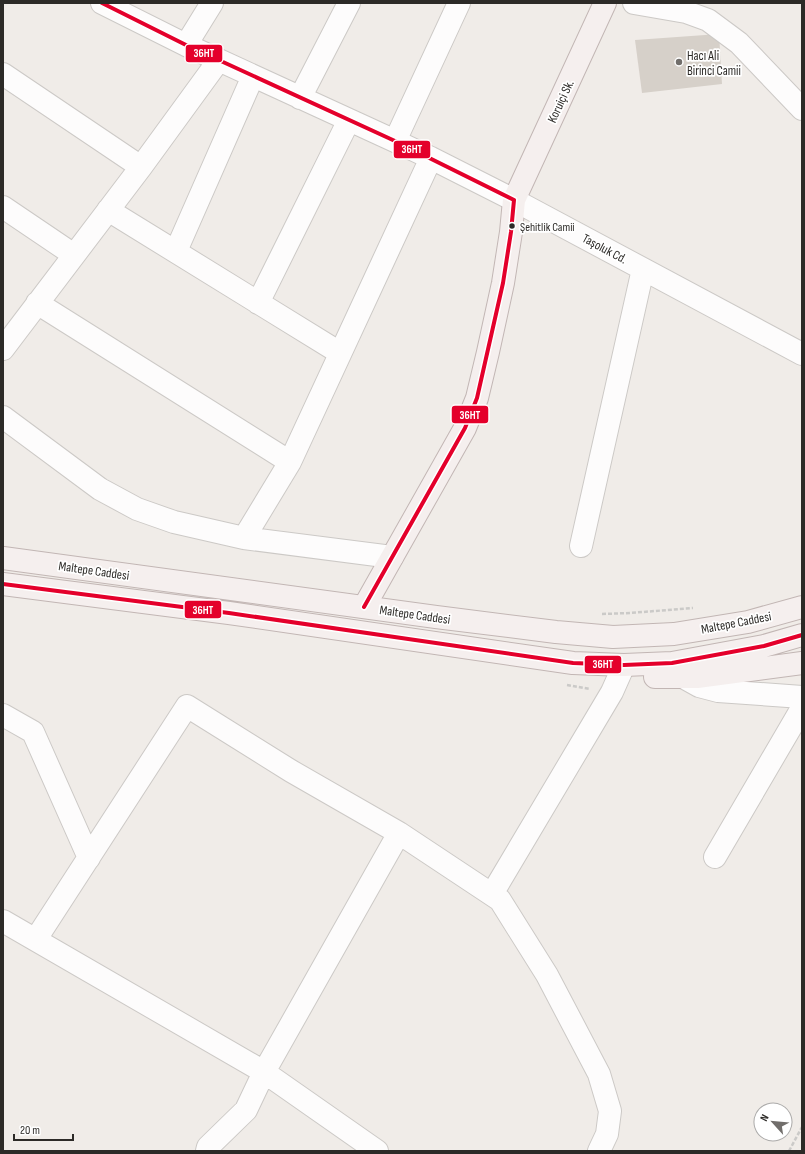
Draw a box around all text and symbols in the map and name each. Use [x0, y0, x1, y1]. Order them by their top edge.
line badge: 36HT [185, 44, 223, 63]
text: 36HT [194, 47, 215, 60]
place label: Hacı Ali Birinci Camii [687, 48, 741, 79]
marker: Hacı Ali Birinci Camii [674, 57, 684, 67]
street label: Koruiçi Sk. [544, 78, 578, 125]
line badge: 36HT [393, 140, 431, 159]
text: 36HT [402, 143, 423, 156]
place label: Şehitlik Camii [520, 220, 575, 235]
marker: Şehitlik Camii [507, 221, 517, 231]
street label: Taşoluk Cd. [579, 230, 630, 267]
line badge: 36HT [451, 405, 489, 424]
text: 36HT [460, 409, 481, 422]
street label: Maltepe Caddesi [58, 558, 130, 584]
line badge: 36HT [184, 600, 222, 619]
street label: Maltepe Caddesi [379, 602, 451, 628]
text: 36HT [193, 604, 214, 617]
street label: Maltepe Caddesi [700, 608, 773, 638]
line badge: 36HT [584, 655, 622, 674]
text: 36HT [593, 658, 614, 671]
north arrow [753, 1102, 793, 1142]
text: N [757, 1112, 772, 1123]
scale bar [14, 1116, 73, 1142]
text: 20 m [20, 1123, 40, 1138]

